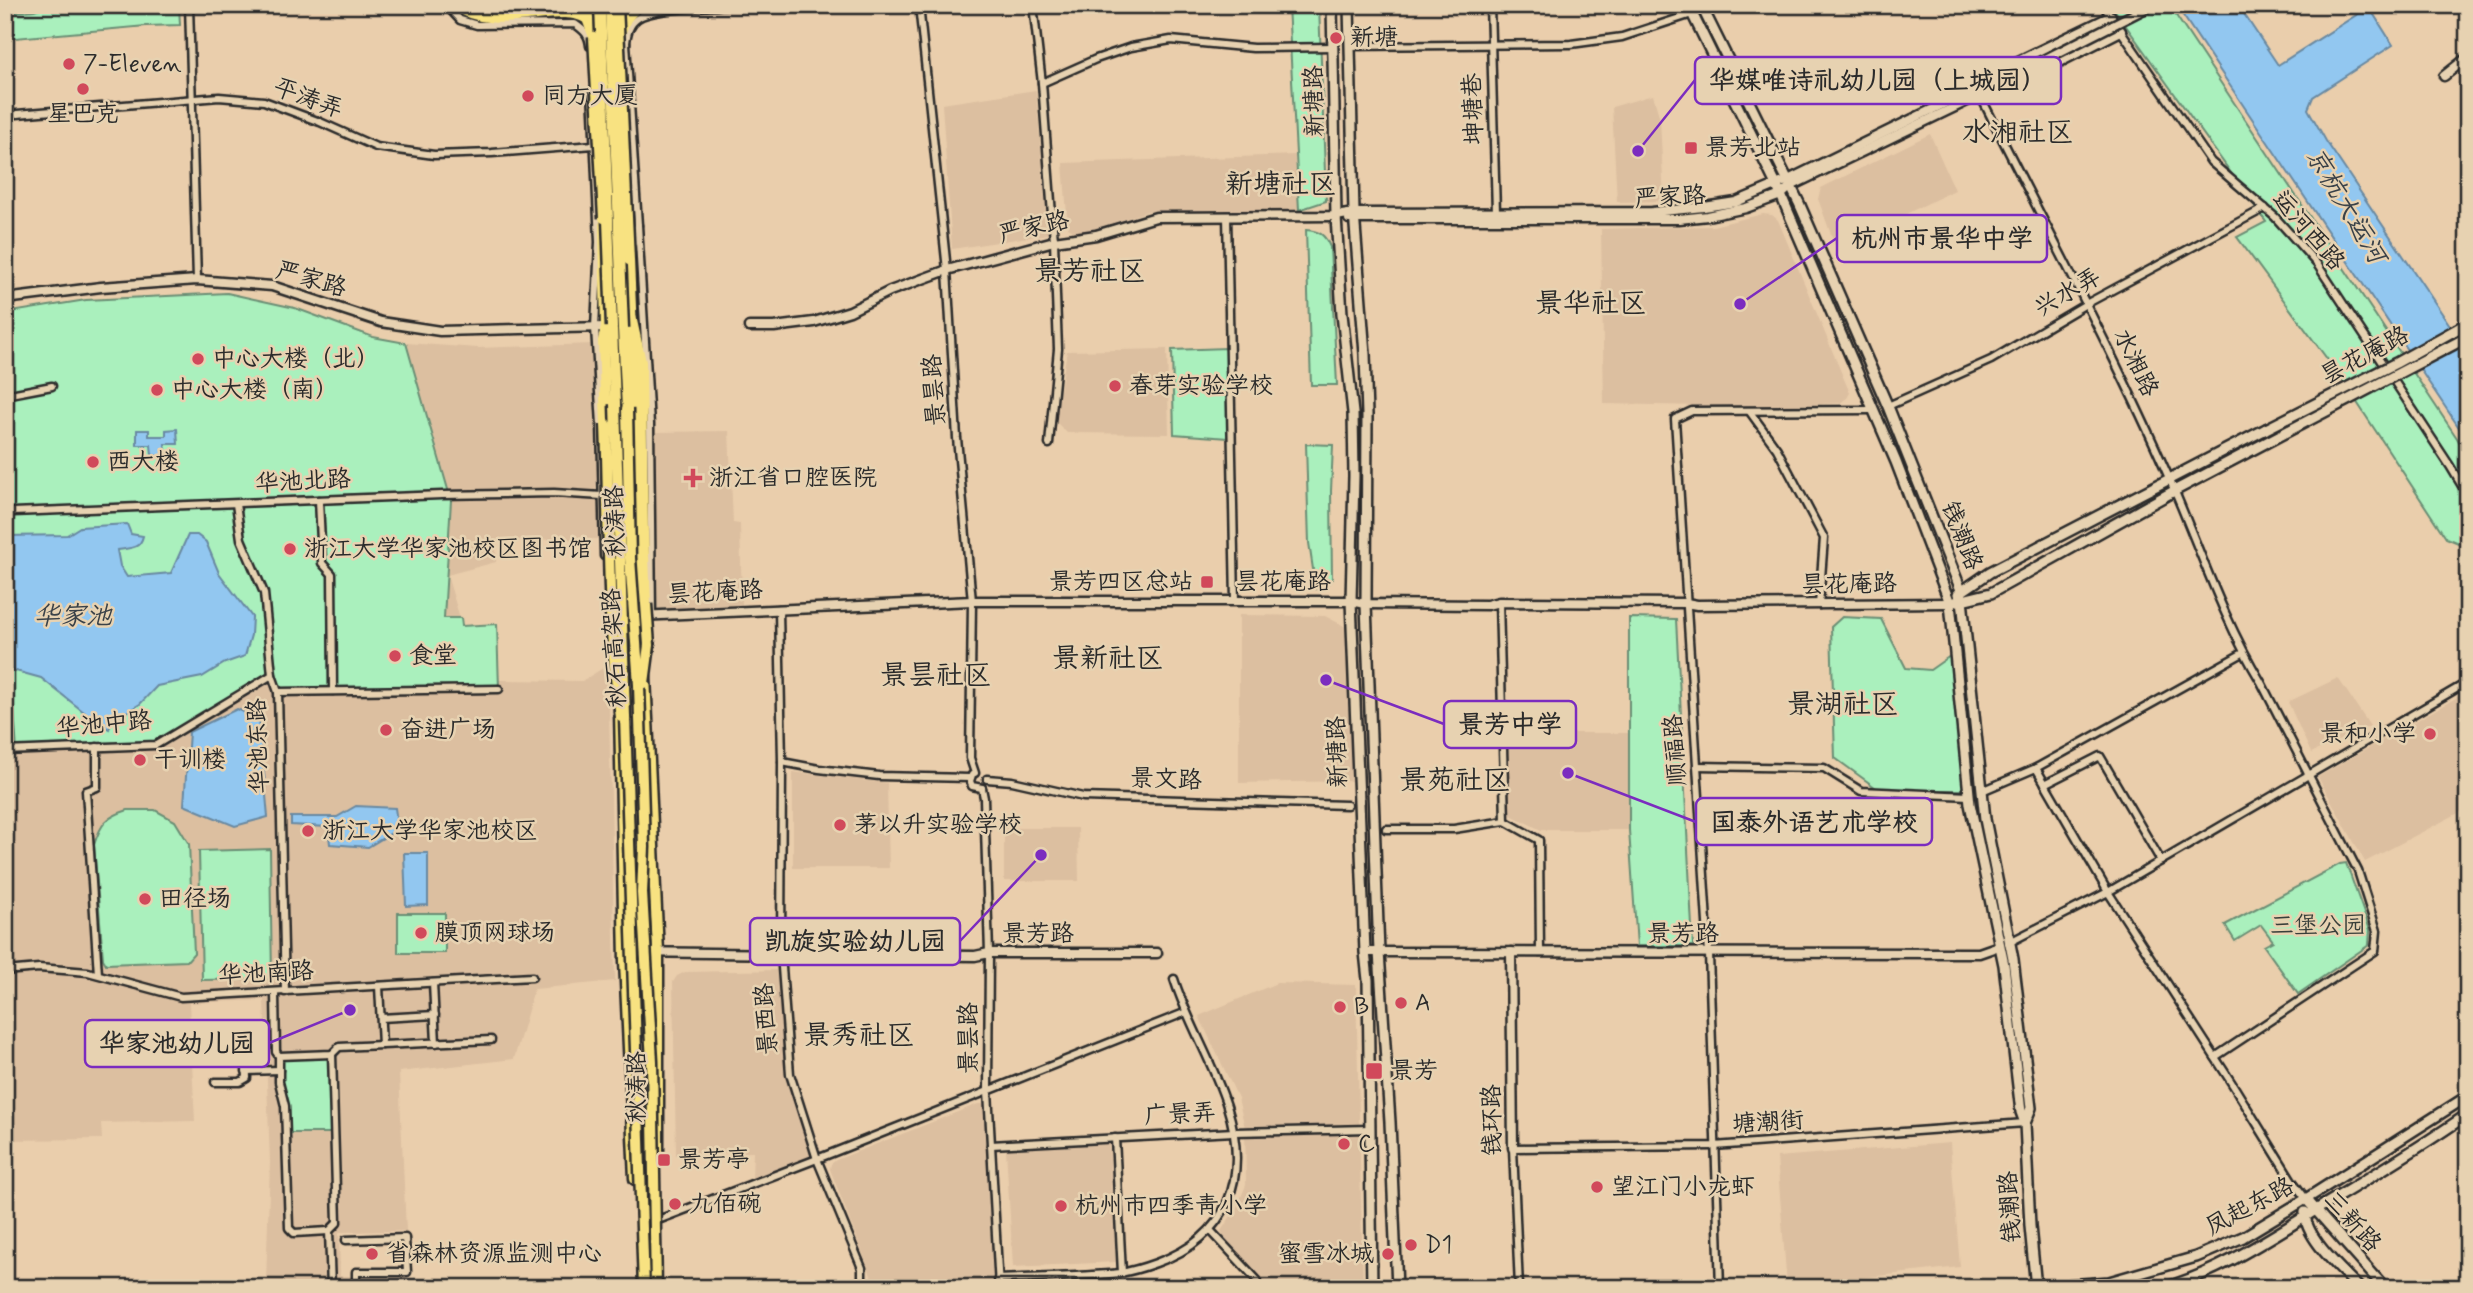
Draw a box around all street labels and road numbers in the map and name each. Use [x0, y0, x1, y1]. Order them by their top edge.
street label: 新塘路 [1299, 65, 1331, 137]
street label: 平涛弄 [269, 72, 347, 126]
street label: 坤塘巷 [1457, 72, 1491, 146]
street label: 严家路 [1633, 181, 1707, 215]
street label: 运河西路 [2265, 185, 2351, 277]
street label: 严家路 [995, 205, 1073, 251]
street label: 严家路 [272, 255, 350, 305]
street label: 兴水弄 [2029, 262, 2107, 324]
street label: 昙花庵路 [2315, 320, 2415, 392]
street label: 水湘路 [2105, 324, 2165, 402]
street label: 景昙路 [917, 353, 953, 427]
street label: 华池北路 [254, 464, 352, 500]
street label: 秋涛路 [599, 484, 633, 558]
street label: 钱潮路 [1933, 497, 1989, 575]
street label: 昙花庵路 [1235, 567, 1331, 598]
street label: 昙花庵路 [1801, 569, 1897, 601]
street label: 昙花庵路 [666, 575, 764, 611]
street label: 秋石高架路 [596, 587, 634, 709]
street label: 华池东路 [242, 697, 276, 795]
street label: 华池中路 [55, 705, 153, 745]
street label: 顺福路 [1658, 713, 1694, 787]
street label: 新塘路 [1321, 715, 1355, 789]
street label: 景文路 [1129, 763, 1203, 797]
street label: 景芳路 [1002, 919, 1074, 950]
street label: 景芳路 [1647, 919, 1719, 950]
street label: 华池南路 [217, 956, 315, 992]
street label: 景西路 [749, 982, 785, 1056]
street label: 景昙路 [954, 1002, 985, 1074]
street label: 秋涛路 [622, 1051, 653, 1123]
street label: 钱环路 [1477, 1084, 1509, 1156]
street label: 广景弄 [1143, 1098, 1217, 1132]
street label: 塘潮街 [1731, 1105, 1805, 1141]
street label: 钱潮路 [1993, 1170, 2029, 1244]
street label: 凤起东路 [2200, 1171, 2300, 1243]
street label: 三新路 [2316, 1185, 2388, 1259]

